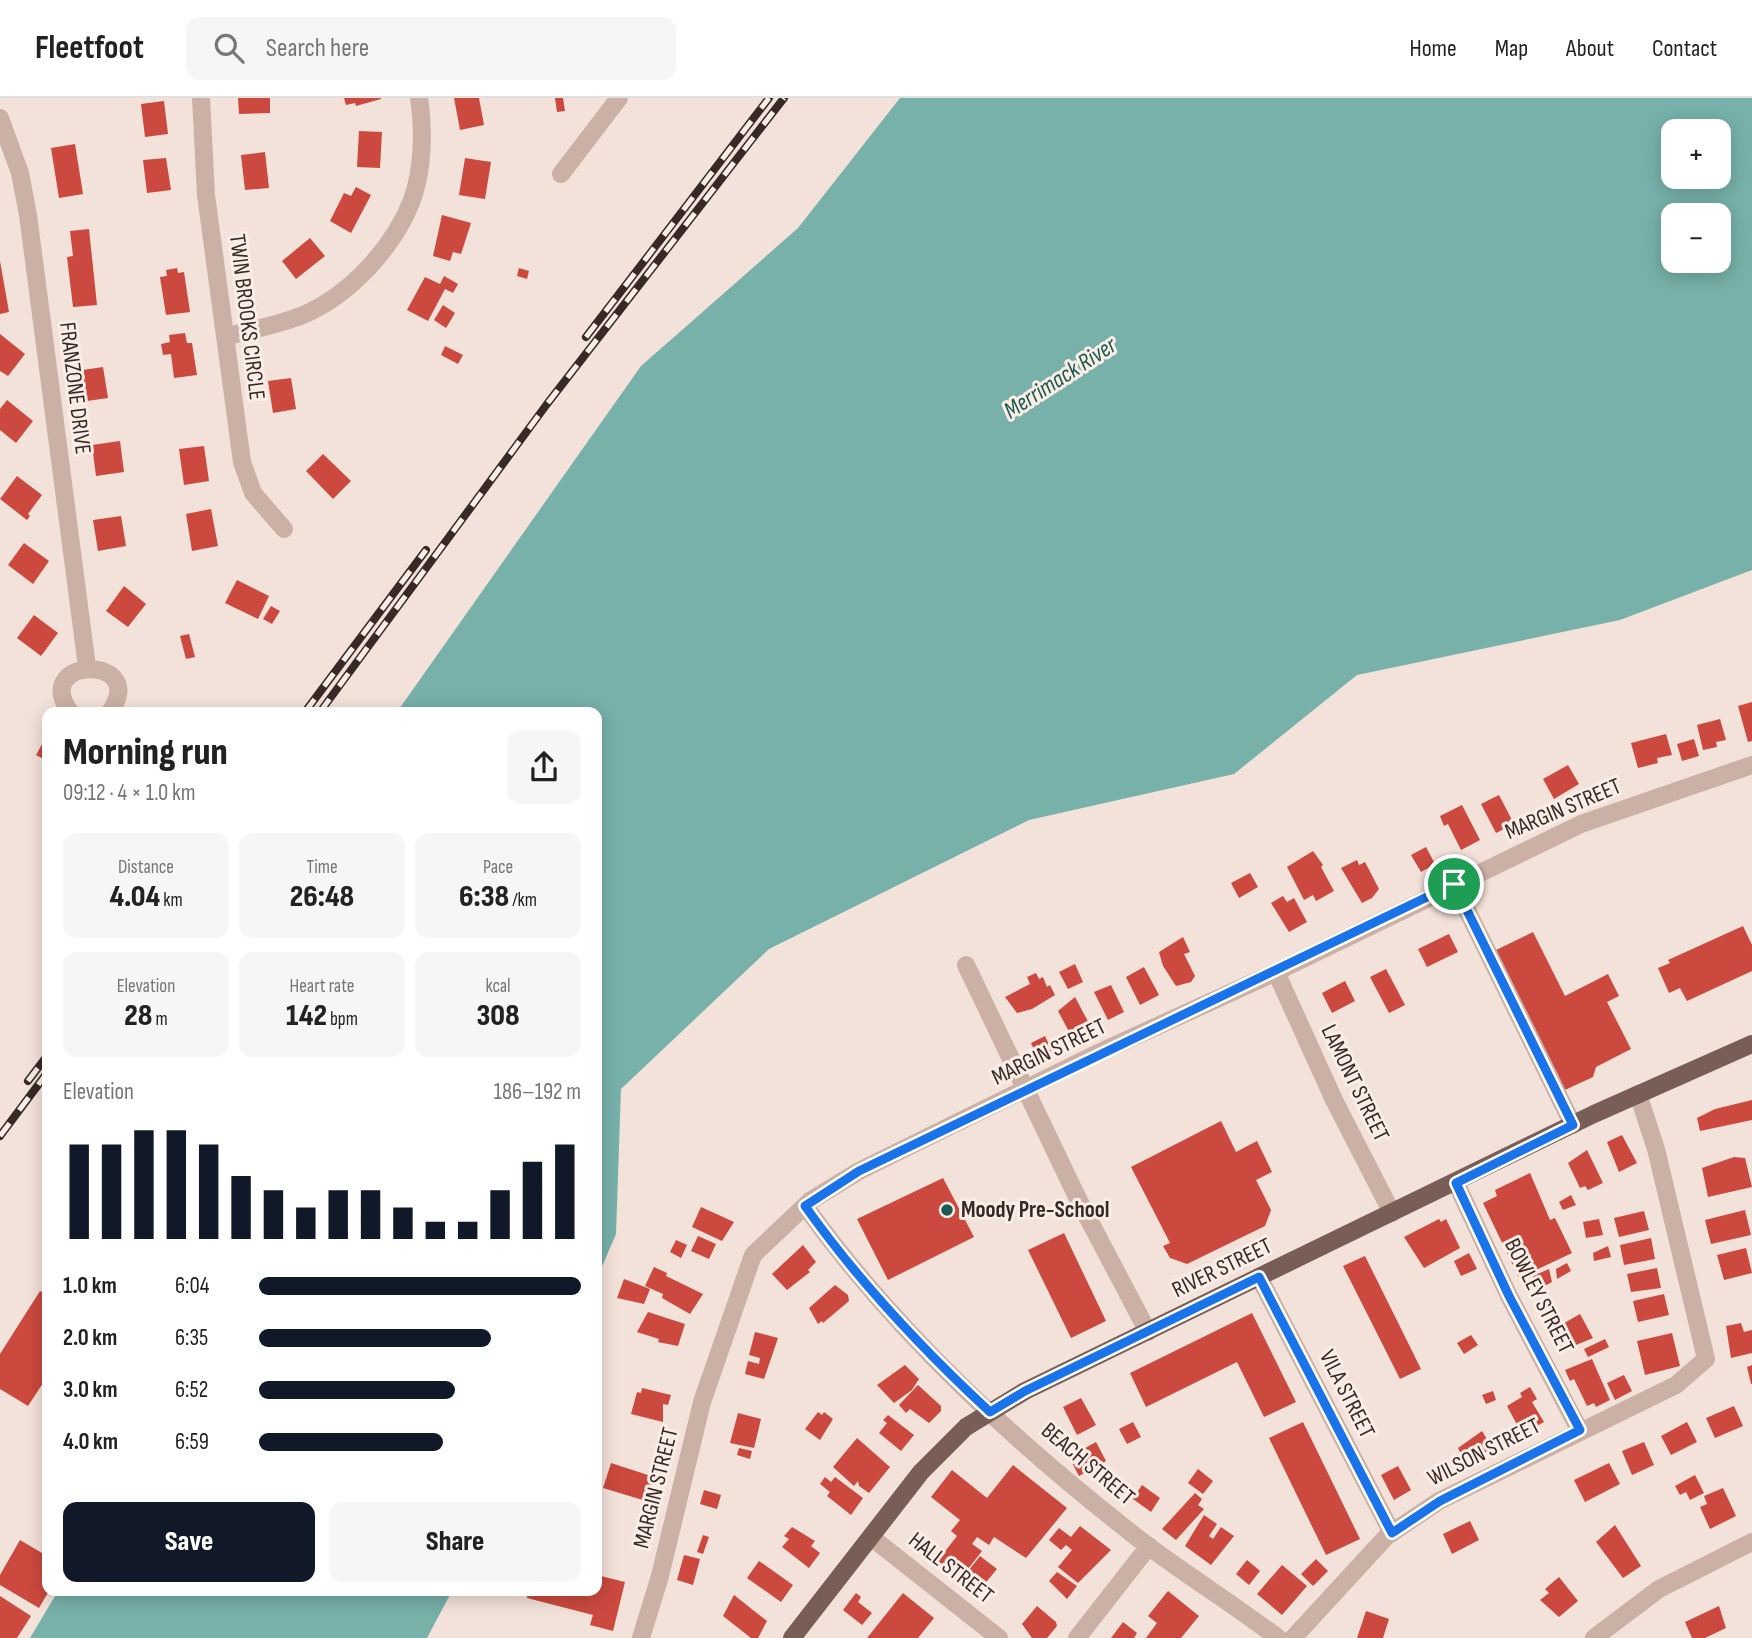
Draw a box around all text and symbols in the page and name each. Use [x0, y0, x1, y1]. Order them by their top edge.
search box [186, 17, 676, 80]
text: Fleetfoot [35, 28, 144, 68]
icon: search [210, 29, 248, 67]
text: Search here [266, 33, 369, 64]
text: Home [1409, 34, 1457, 63]
text: Map [1495, 34, 1528, 63]
text: About [1566, 34, 1614, 63]
text: Contact [1652, 34, 1717, 63]
map controls [1661, 119, 1731, 273]
button: + [1661, 119, 1731, 189]
button: − [1661, 203, 1731, 273]
street label: TWIN BROOKS CIRCLE [223, 232, 271, 402]
street label: FRANZONE DRIVE [53, 320, 97, 456]
water label: Merrimack River [998, 330, 1123, 425]
text: Morning run [63, 730, 228, 775]
button: share [507, 730, 581, 804]
street label: MARGIN STREET [1501, 772, 1625, 846]
text: 09:12 · 4 × 1.0 km [63, 779, 195, 807]
pin [1424, 854, 1484, 914]
text: Distance [118, 856, 174, 879]
text: Time [306, 856, 338, 879]
text: Pace [483, 856, 513, 879]
icon: arrive [1435, 865, 1473, 903]
text: 4.04 [109, 879, 160, 915]
text: 26:48 [290, 879, 354, 915]
text: 6:38 [459, 879, 509, 915]
text: km [160, 889, 183, 912]
text: /km [509, 889, 537, 912]
text: Elevation [117, 975, 175, 998]
text: Heart rate [290, 975, 354, 998]
text: kcal [485, 975, 511, 998]
text: 28 [124, 998, 152, 1034]
text: 142 [286, 998, 327, 1034]
text: 308 [476, 998, 520, 1034]
text: m [152, 1008, 168, 1031]
text: bpm [327, 1008, 358, 1031]
street label: MARGIN STREET [987, 1012, 1111, 1092]
street label: LAMONT STREET [1315, 1020, 1395, 1146]
text: Elevation [63, 1078, 134, 1106]
text: 186–192 m [494, 1078, 581, 1106]
place label: Moody Pre-School [961, 1196, 1109, 1224]
marker: Moody Pre-School [939, 1202, 955, 1218]
street label: RIVER STREET [1168, 1232, 1276, 1304]
street label: BOWLEY STREET [1498, 1234, 1580, 1358]
text: 1.0 km [63, 1272, 117, 1300]
text: 6:04 [175, 1272, 209, 1300]
text: 2.0 km [63, 1324, 117, 1352]
text: 6:35 [175, 1324, 208, 1352]
street label: VILA STREET [1313, 1345, 1381, 1443]
text: 3.0 km [63, 1376, 118, 1404]
text: 6:52 [175, 1376, 208, 1404]
street label: WILSON STREET [1423, 1412, 1545, 1492]
street label: BEACH STREET [1035, 1417, 1141, 1511]
street label: MARGIN STREET [627, 1425, 685, 1551]
text: 4.0 km [63, 1428, 118, 1456]
text: 6:59 [175, 1428, 209, 1456]
button: Save [63, 1502, 315, 1582]
button: Share [329, 1502, 581, 1582]
street label: HALL STREET [903, 1526, 999, 1610]

